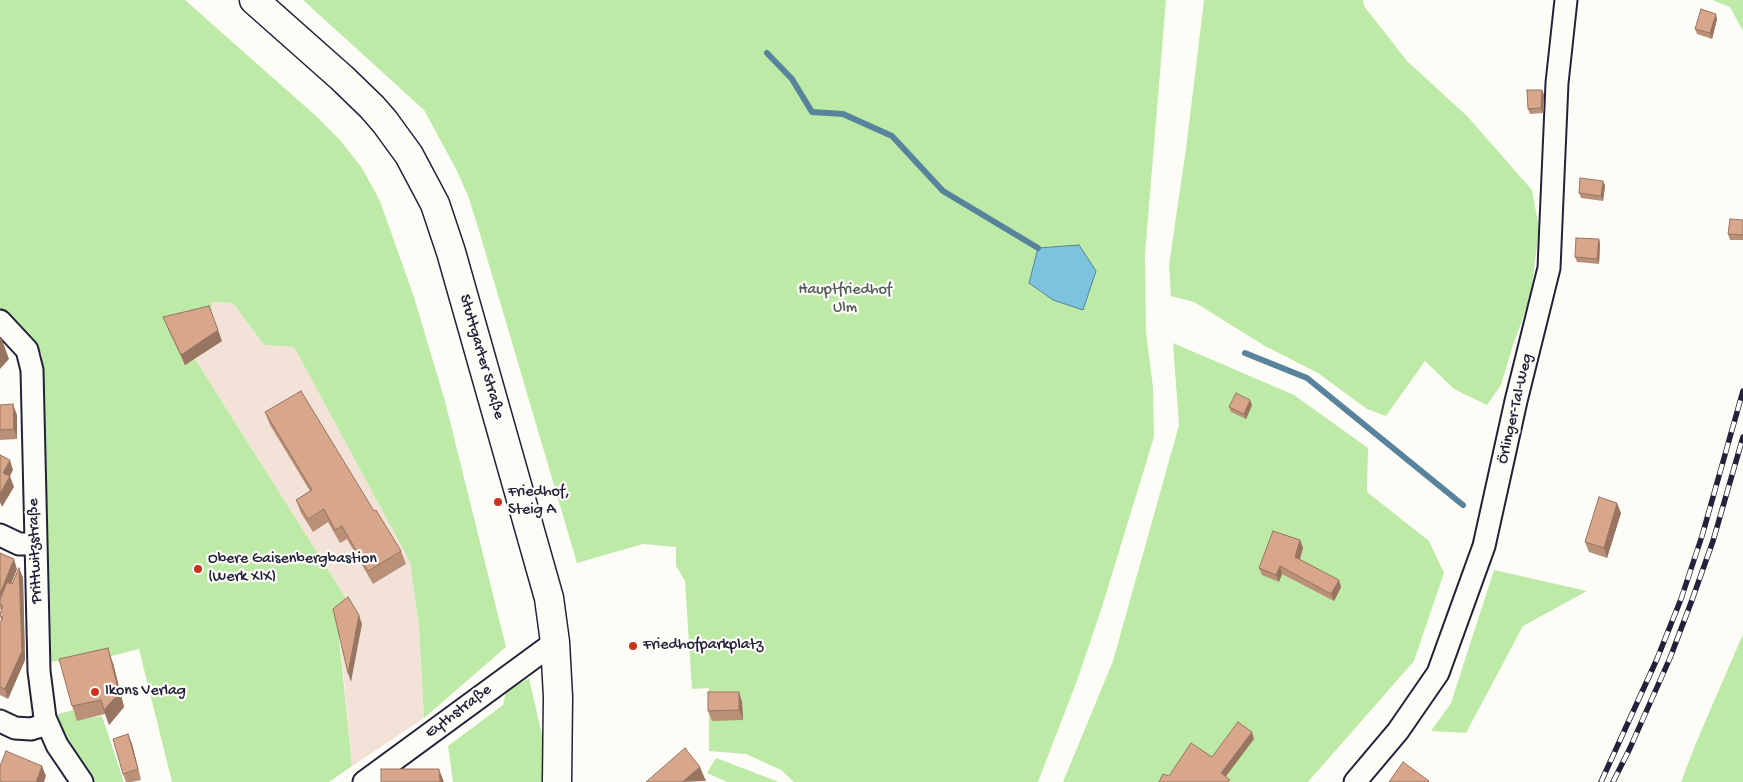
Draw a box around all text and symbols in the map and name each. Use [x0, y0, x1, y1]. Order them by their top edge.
park label: Hauptfriedhof Ulm [798, 281, 892, 319]
street label: Stuttgarter Straße [454, 292, 508, 422]
street label: Örlinger-Tal-Weg [1494, 352, 1538, 466]
place label: Friedhof, Steig A [508, 483, 570, 521]
marker: Friedhof, Steig A [492, 496, 504, 508]
street label: Prittwitzstraße [25, 498, 47, 604]
place label: Obere Gaisenbergbastion (Werk XIX) [208, 550, 377, 588]
marker: Obere Gaisenbergbastion (Werk XIX) [192, 563, 204, 575]
place label: Friedhofparkplatz [643, 636, 763, 656]
marker: Friedhofparkplatz [627, 640, 639, 652]
street label: Eythstraße [422, 681, 496, 743]
place label: Ikons Verlag [105, 682, 186, 702]
marker: Ikons Verlag [89, 686, 101, 698]

